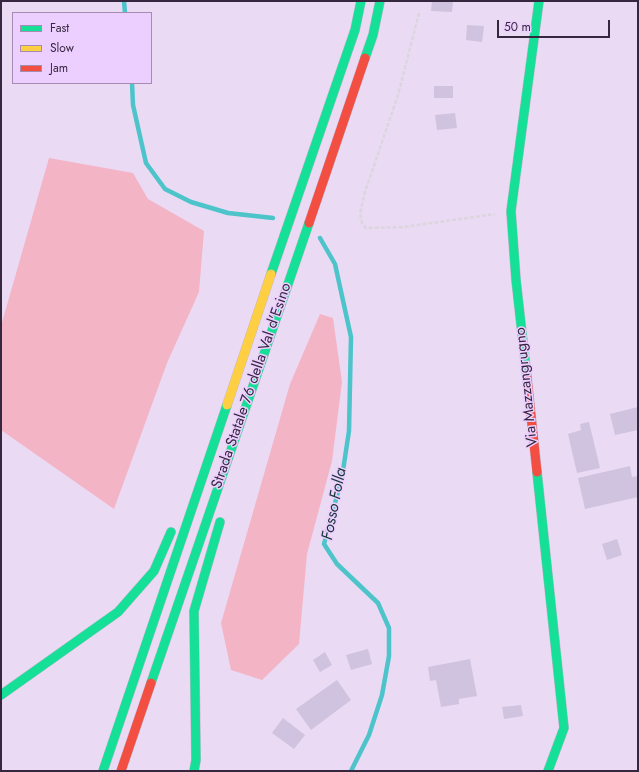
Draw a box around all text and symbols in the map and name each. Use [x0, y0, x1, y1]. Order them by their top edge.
legend [12, 12, 152, 84]
scale bar [499, 12, 612, 38]
text: 50 m [504, 18, 531, 36]
text: Fast [50, 19, 69, 37]
text: Slow [50, 39, 74, 57]
text: Jam [50, 59, 68, 77]
street label: Strada Statale 76 della Val d'Esino [208, 281, 296, 491]
street label: Via Mazzangrugno [512, 326, 542, 448]
water label: Fosso Folla [319, 466, 351, 542]

